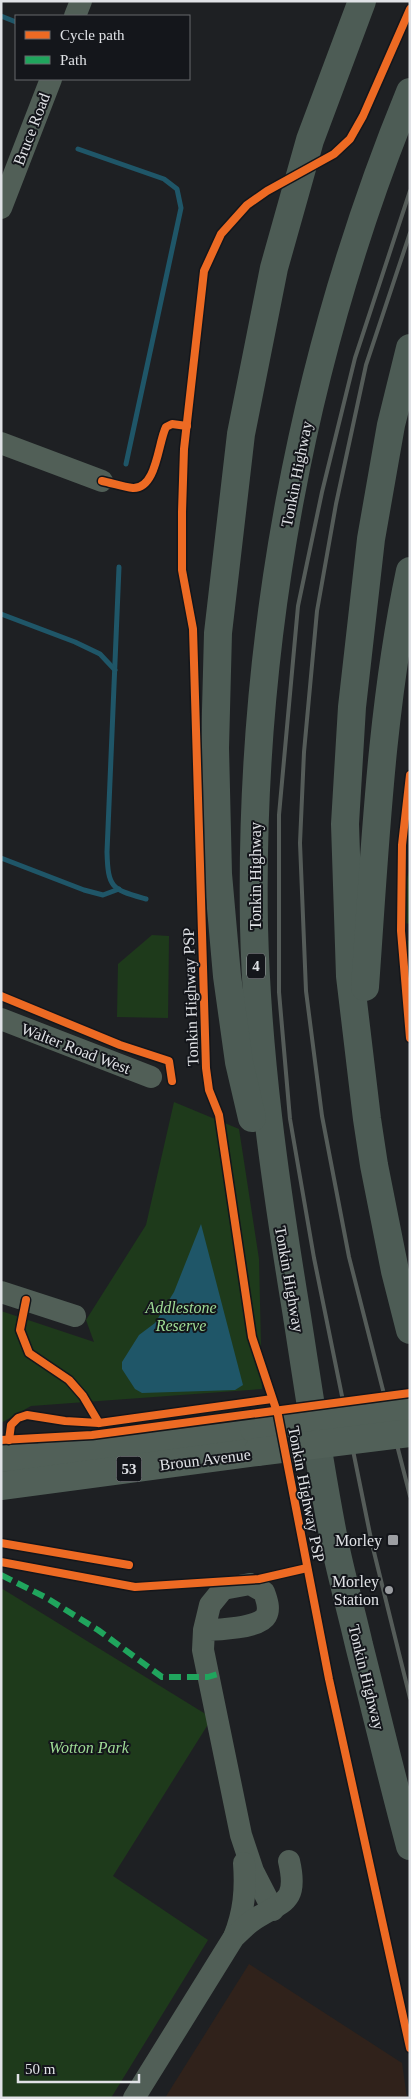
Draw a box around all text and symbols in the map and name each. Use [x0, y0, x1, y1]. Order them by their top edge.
legend [15, 15, 190, 80]
text: Cycle path [60, 27, 125, 43]
text: Path [60, 52, 87, 68]
street label: Bruce Road [10, 91, 53, 168]
street label: Tonkin Highway [278, 420, 316, 529]
street label: Tonkin Highway [247, 822, 265, 930]
street label: Tonkin Highway PSP [180, 927, 202, 1066]
road number: 4 [247, 954, 265, 978]
street label: Walter Road West [19, 1020, 133, 1077]
street label: Tonkin Highway [271, 1225, 307, 1334]
park label: Addlestone Reserve [144, 1299, 217, 1334]
street label: Tonkin Highway PSP [284, 1425, 328, 1564]
street label: Broun Avenue [159, 1445, 252, 1474]
road number: 53 [116, 1456, 142, 1482]
place label: Morley [335, 1532, 382, 1550]
marker: Morley [386, 1533, 400, 1547]
place label: Morley Station [332, 1573, 379, 1608]
marker: Morley Station [383, 1584, 395, 1596]
street label: Tonkin Highway [344, 1623, 388, 1732]
park label: Wotton Park [49, 1739, 130, 1756]
scale bar [18, 2052, 139, 2084]
text: 50 m [25, 2061, 56, 2077]

